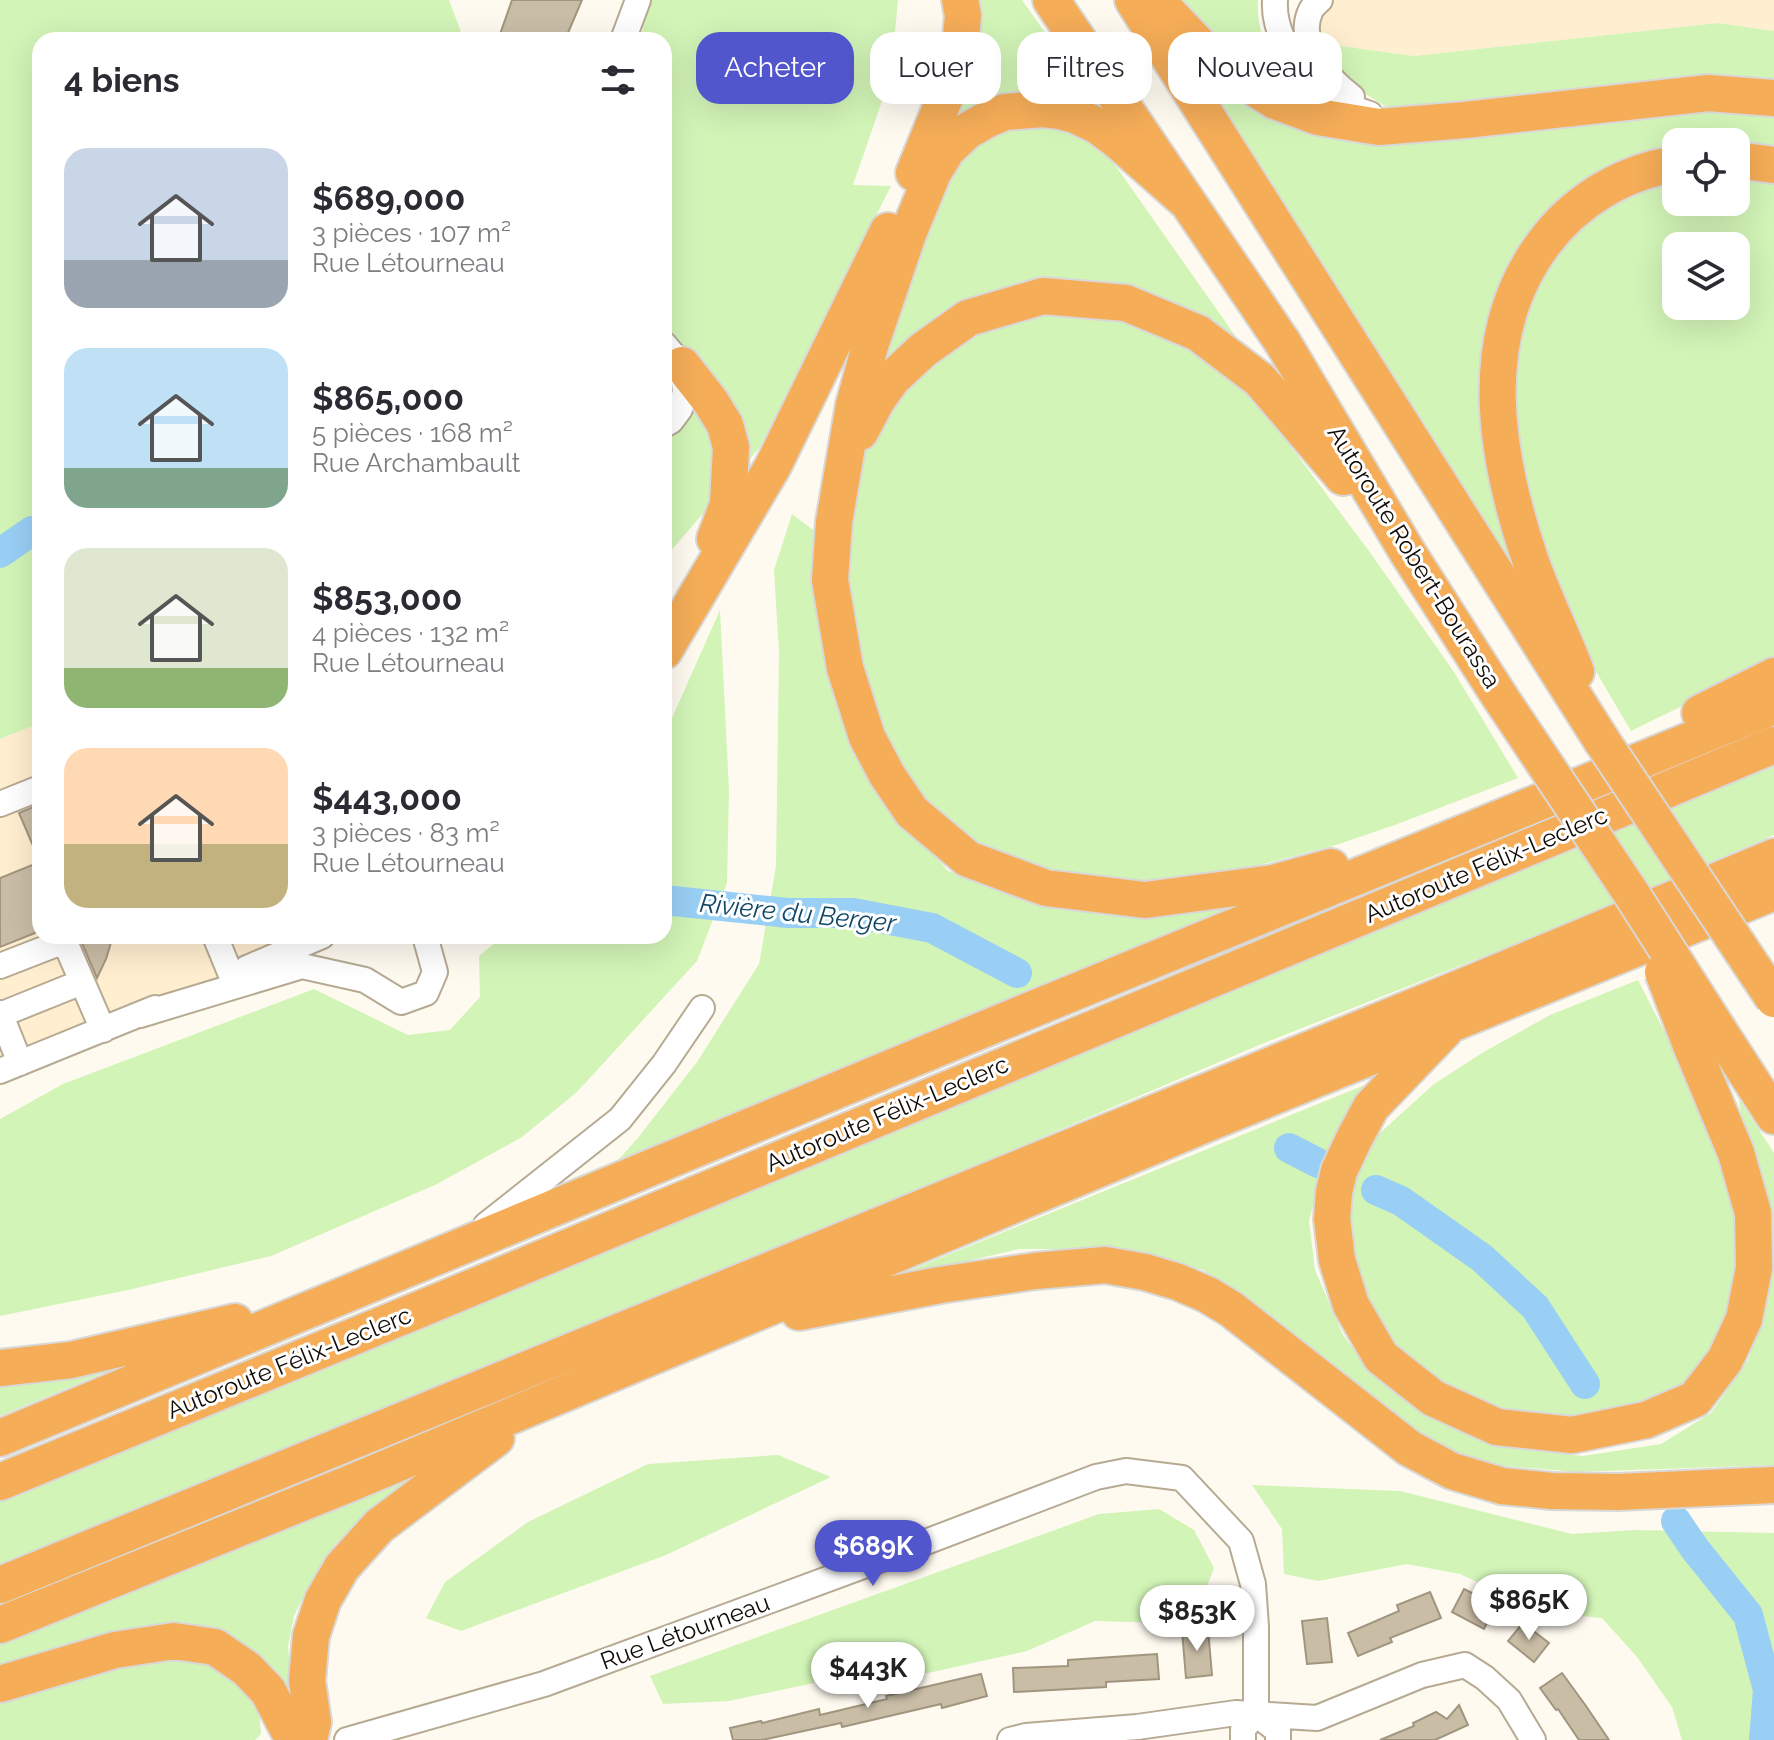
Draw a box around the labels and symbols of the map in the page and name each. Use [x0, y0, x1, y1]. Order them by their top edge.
street label: Autoroute Robert-Bourassa [1322, 420, 1507, 693]
street label: Autoroute Félix-Leclerc [1360, 800, 1611, 929]
water label: Rivière du Berger [698, 888, 899, 938]
street label: Autoroute Félix-Leclerc [761, 1049, 1012, 1178]
street label: Autoroute Félix-Leclerc [163, 1300, 415, 1425]
pin: $689K [817, 1520, 929, 1588]
pin: $865K [1473, 1574, 1585, 1642]
pin: $853K [1141, 1585, 1253, 1653]
street label: Rue Létourneau [596, 1587, 773, 1676]
pin: $443K [812, 1642, 924, 1710]

